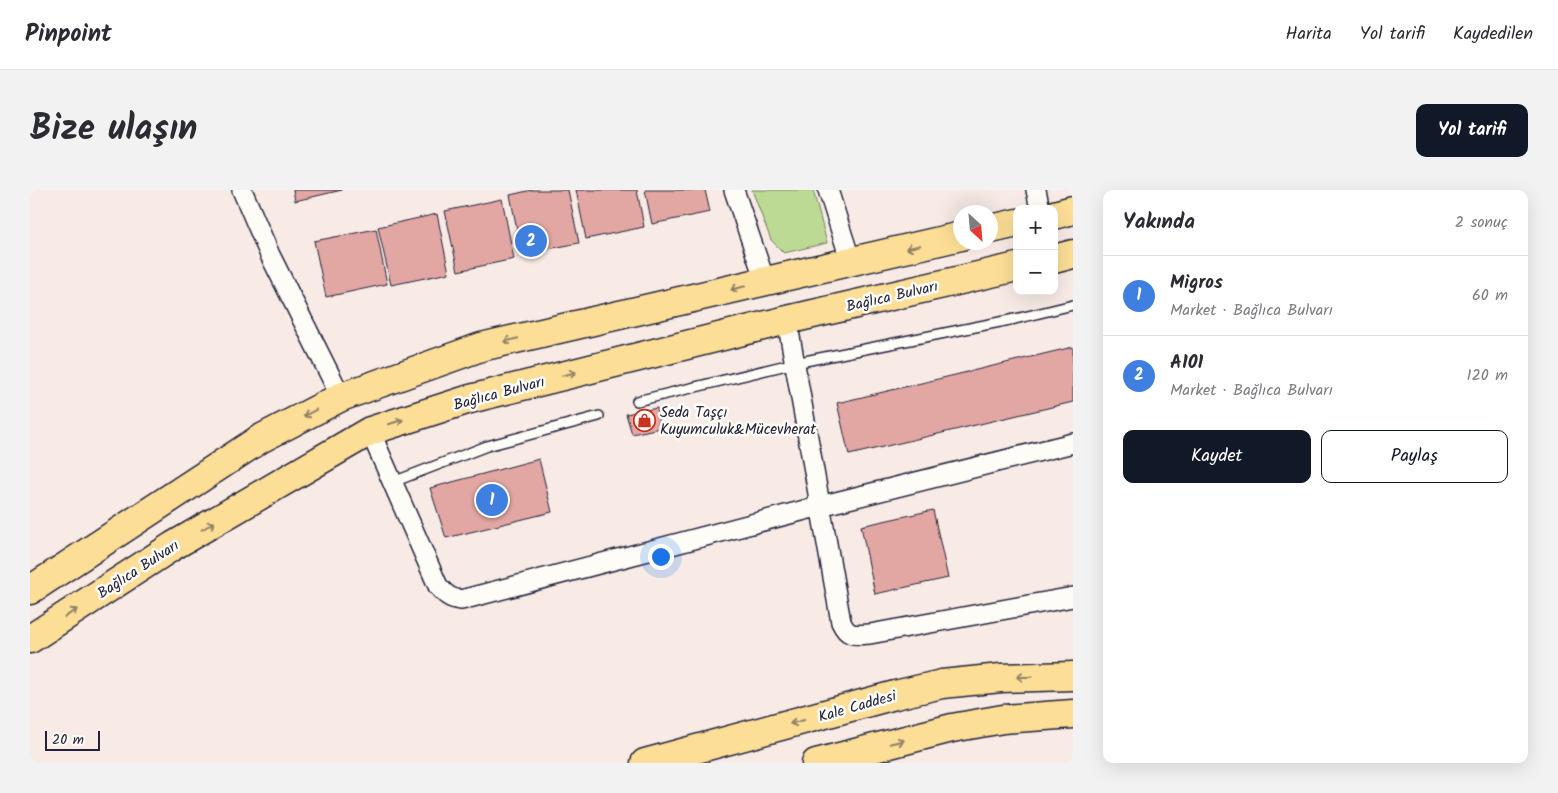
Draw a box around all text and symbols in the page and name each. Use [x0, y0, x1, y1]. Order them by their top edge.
text: Pinpoint [25, 15, 112, 54]
text: Harita [1286, 20, 1332, 49]
text: Yol tarifi [1360, 20, 1425, 49]
text: Kaydedilen [1453, 20, 1533, 49]
text: Bize ulaşın [30, 102, 197, 158]
button: Yol tarifi [1416, 104, 1528, 157]
north arrow [953, 205, 998, 250]
map controls [1013, 205, 1058, 295]
button: + [1013, 205, 1058, 250]
text: Yakında [1123, 206, 1195, 239]
text: 2 sonuç [1455, 210, 1508, 235]
pin: 2 [515, 222, 547, 260]
one-way arrow [905, 243, 921, 252]
button: − [1013, 250, 1058, 295]
text: Migros [1170, 268, 1223, 298]
street label: Bağlıca Bulvarı [844, 275, 941, 319]
text: 1 [1137, 283, 1141, 308]
text: 60 m [1472, 283, 1508, 308]
one-way arrow [730, 284, 746, 293]
text: Market · Bağlıca Bulvarı [1170, 298, 1333, 323]
one-way arrow [504, 336, 520, 345]
text: A101 [1170, 348, 1203, 378]
text: 2 [1134, 363, 1144, 388]
text: 120 m [1467, 363, 1508, 388]
one-way arrow [561, 369, 577, 378]
street label: Bağlıca Bulvarı [451, 370, 548, 418]
text: Market · Bağlıca Bulvarı [1170, 378, 1333, 403]
place label: Seda Taşçı Kuyumculuk&Mücevherat [660, 401, 816, 442]
one-way arrow [303, 409, 317, 419]
shop icon: Seda Taşçı Kuyumculuk&Mücevherat [632, 409, 656, 433]
one-way arrow [388, 417, 404, 427]
button: Kaydet [1123, 430, 1311, 483]
button: Paylaş [1321, 430, 1508, 483]
pin: 1 [476, 481, 508, 519]
one-way arrow [201, 520, 215, 530]
street label: Bağlıca Bulvarı [93, 534, 184, 605]
your location [648, 544, 674, 570]
one-way arrow [64, 607, 78, 618]
one-way arrow [1017, 672, 1033, 682]
street label: Kale Caddesi [815, 684, 900, 730]
one-way arrow [790, 718, 806, 727]
scale bar [45, 728, 100, 751]
text: 20 m [52, 729, 84, 751]
one-way arrow [889, 737, 905, 746]

